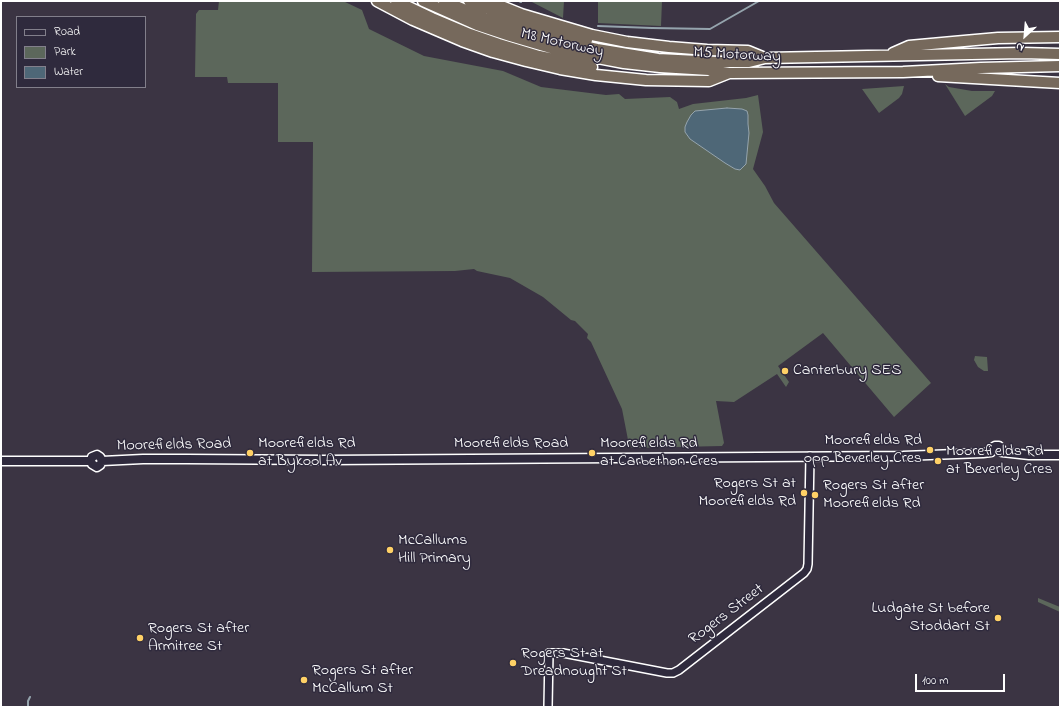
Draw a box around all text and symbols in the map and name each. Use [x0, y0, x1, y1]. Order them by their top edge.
legend [16, 16, 146, 88]
north arrow [1005, 16, 1045, 56]
text: Road [54, 23, 80, 41]
street label: M8 Motorway [519, 25, 605, 63]
text: N [1013, 38, 1027, 56]
text: Park [54, 43, 76, 61]
street label: M5 Motorway [693, 44, 781, 68]
text: Water [54, 63, 83, 81]
place label: Canterbury SES [793, 361, 901, 381]
marker: Canterbury SES [780, 366, 790, 376]
place label: Moorefields Rd opp Beverley Cres [804, 431, 922, 469]
place label: Moorefields Rd at Bykool Av [258, 434, 356, 472]
street label: Moorefields Road [454, 434, 568, 454]
place label: Moorefields Rd at Carbethon Cres [600, 434, 718, 472]
street label: Moorefields Road [117, 435, 231, 457]
place label: Moorefields Rd at Beverley Cres [946, 442, 1053, 480]
marker: Moorefields Rd opp Beverley Cres [925, 445, 935, 455]
marker: Moorefields Rd at Bykool Av [245, 448, 255, 458]
marker: Moorefields Rd at Carbethon Cres [587, 448, 597, 458]
marker: Moorefields Rd at Beverley Cres [933, 456, 943, 466]
place label: Rogers St at Moorefields Rd [698, 474, 796, 512]
place label: Rogers St after Moorefields Rd [823, 476, 924, 514]
marker: Rogers St at Moorefields Rd [799, 488, 809, 498]
marker: Rogers St after Moorefields Rd [810, 490, 820, 500]
place label: McCallums Hill Primary [398, 531, 471, 569]
marker: McCallums Hill Primary [385, 545, 395, 555]
street label: Rogers Street [686, 581, 768, 649]
place label: Ludgate St before Stoddart St [871, 599, 990, 637]
marker: Ludgate St before Stoddart St [993, 613, 1003, 623]
place label: Rogers St after Armitree St [148, 619, 249, 657]
marker: Rogers St after Armitree St [135, 633, 145, 643]
place label: Rogers St at Dreadnought St [521, 644, 627, 682]
marker: Rogers St at Dreadnought St [508, 658, 518, 668]
place label: Rogers St after McCallum St [312, 661, 413, 699]
scale bar [917, 666, 1007, 692]
text: 100 m [922, 672, 949, 690]
marker: Rogers St after McCallum St [299, 675, 309, 685]

